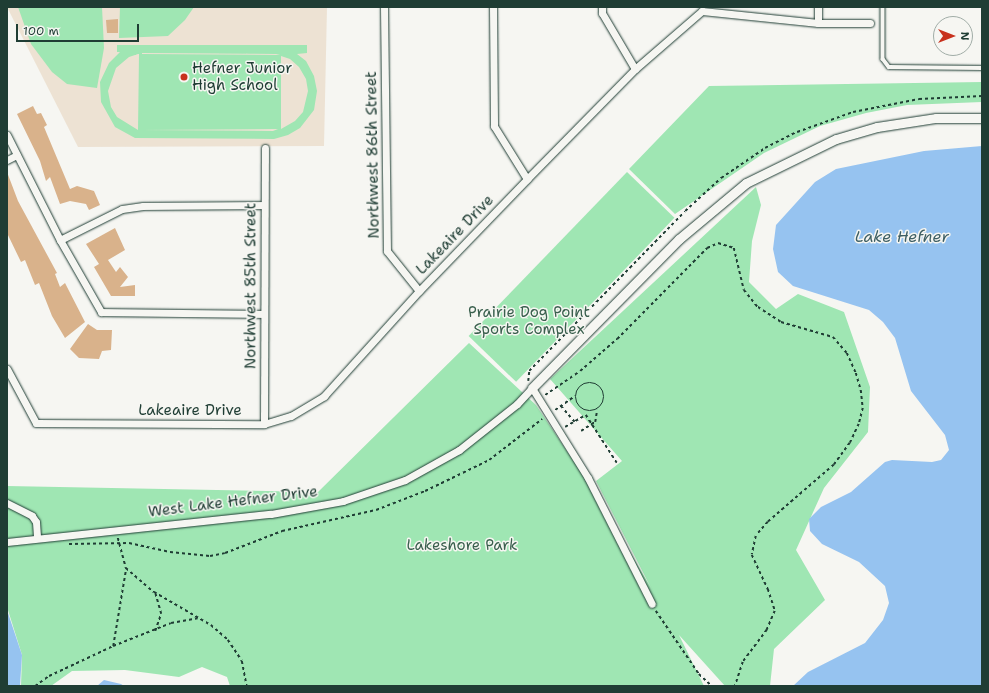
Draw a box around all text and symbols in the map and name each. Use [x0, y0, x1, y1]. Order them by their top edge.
scale bar [18, 16, 141, 42]
north arrow [933, 16, 973, 56]
text: 100 m [23, 23, 59, 39]
text: N [957, 32, 972, 40]
place label: Hefner Junior High School [192, 59, 292, 94]
street label: Northwest 86th Street [363, 71, 383, 239]
marker: Hefner Junior High School [179, 72, 189, 82]
street label: Lakeaire Drive [413, 191, 497, 279]
street label: Northwest 85th Street [242, 203, 260, 369]
water label: Lake Hefner [855, 227, 949, 247]
park label: Prairie Dog Point Sports Complex [468, 303, 590, 338]
street label: Lakeaire Drive [138, 402, 242, 420]
street label: West Lake Hefner Drive [147, 483, 319, 521]
park label: Lakeshore Park [406, 537, 518, 555]

